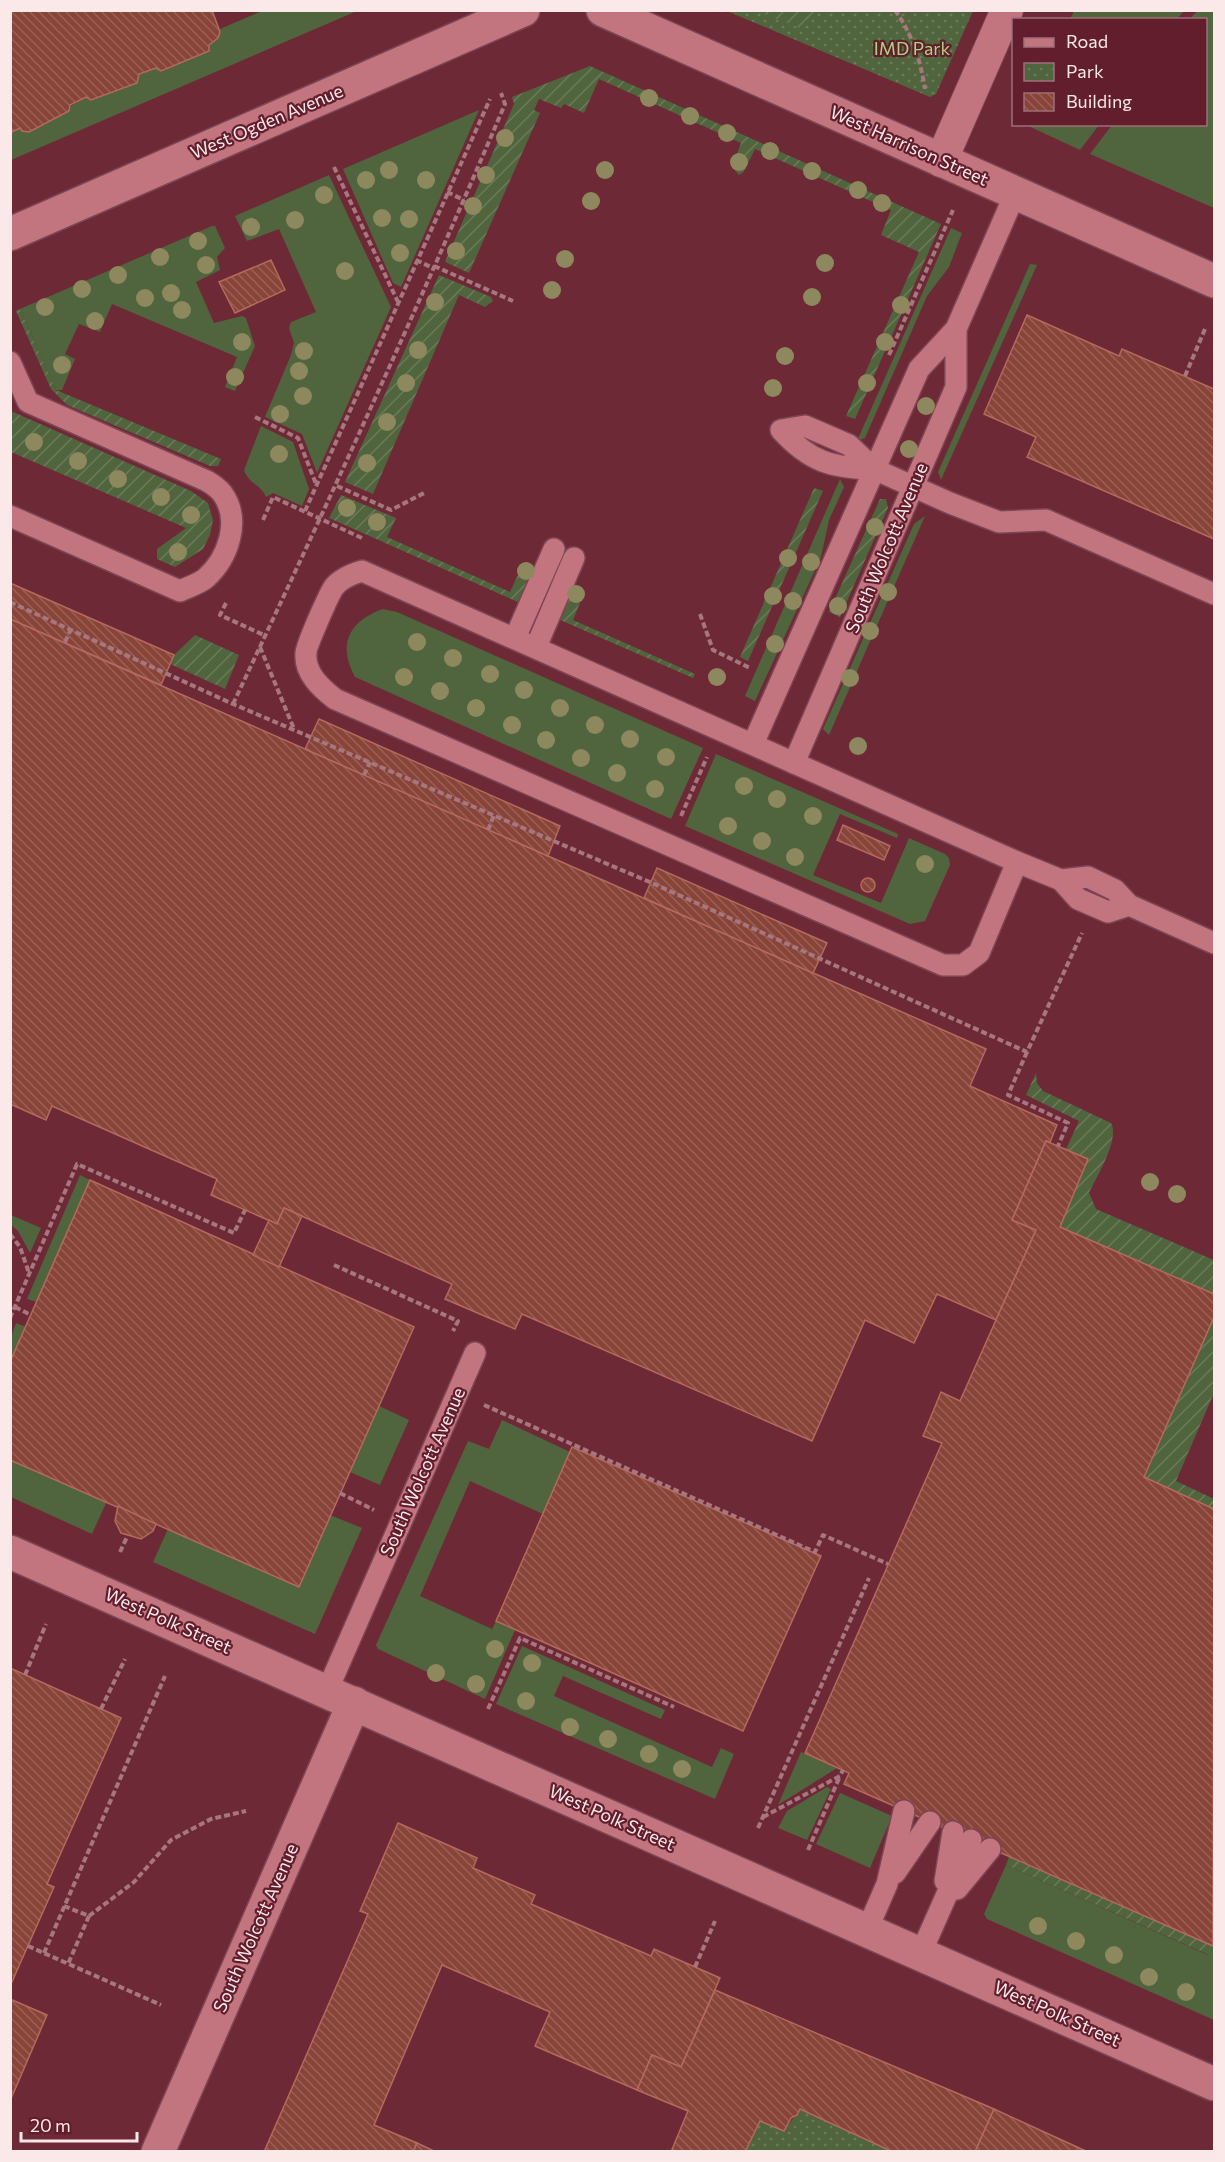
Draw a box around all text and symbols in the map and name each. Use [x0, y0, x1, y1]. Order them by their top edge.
legend [1012, 18, 1207, 126]
text: Road [1066, 30, 1108, 52]
park label: IMD Park [874, 37, 951, 59]
text: Park [1066, 60, 1104, 82]
street label: West Ogden Avenue [187, 79, 346, 163]
text: Building [1066, 90, 1132, 112]
street label: West Harrison Street [827, 100, 992, 190]
street label: South Wolcott Avenue [840, 459, 932, 636]
street label: South Wolcott Avenue [375, 1384, 469, 1560]
street label: West Polk Street [102, 1582, 235, 1658]
street label: West Polk Street [546, 1779, 679, 1855]
street label: South Wolcott Avenue [208, 1840, 302, 2016]
street label: West Polk Street [991, 1975, 1124, 2051]
scale bar [21, 2105, 136, 2143]
text: 20 m [30, 2114, 71, 2136]

